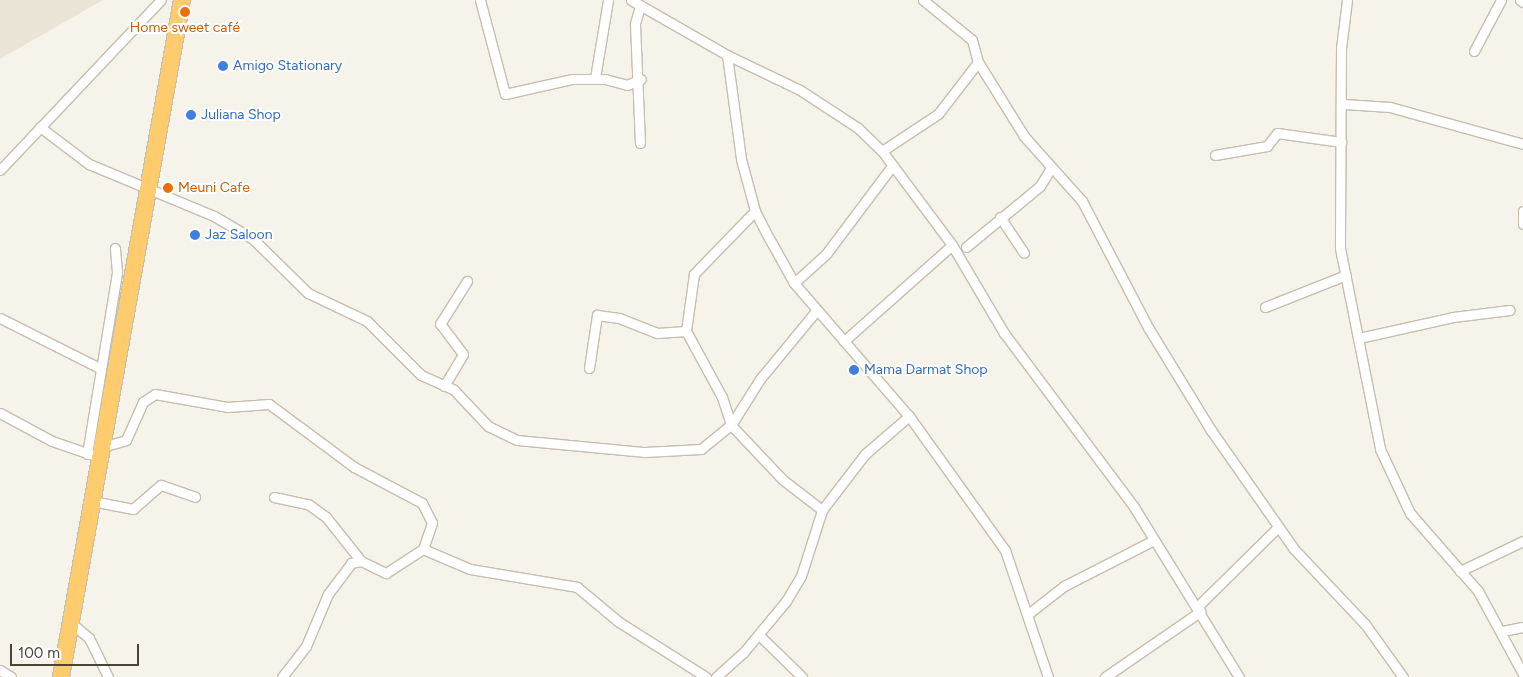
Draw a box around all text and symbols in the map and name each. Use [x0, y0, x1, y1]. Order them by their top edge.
marker: Home sweet café [179, 6, 191, 18]
place label: Home sweet café [130, 20, 240, 36]
place label: Amigo Stationary [233, 58, 342, 74]
marker: Amigo Stationary [217, 60, 229, 72]
place label: Juliana Shop [201, 107, 281, 123]
marker: Juliana Shop [185, 109, 197, 121]
place label: Meuni Cafe [178, 180, 250, 196]
marker: Meuni Cafe [162, 182, 174, 194]
place label: Jaz Saloon [205, 227, 273, 243]
marker: Jaz Saloon [189, 229, 201, 241]
place label: Mama Darmat Shop [864, 362, 988, 378]
marker: Mama Darmat Shop [848, 364, 860, 376]
scale bar [12, 634, 141, 666]
text: 100 m [18, 644, 60, 662]

